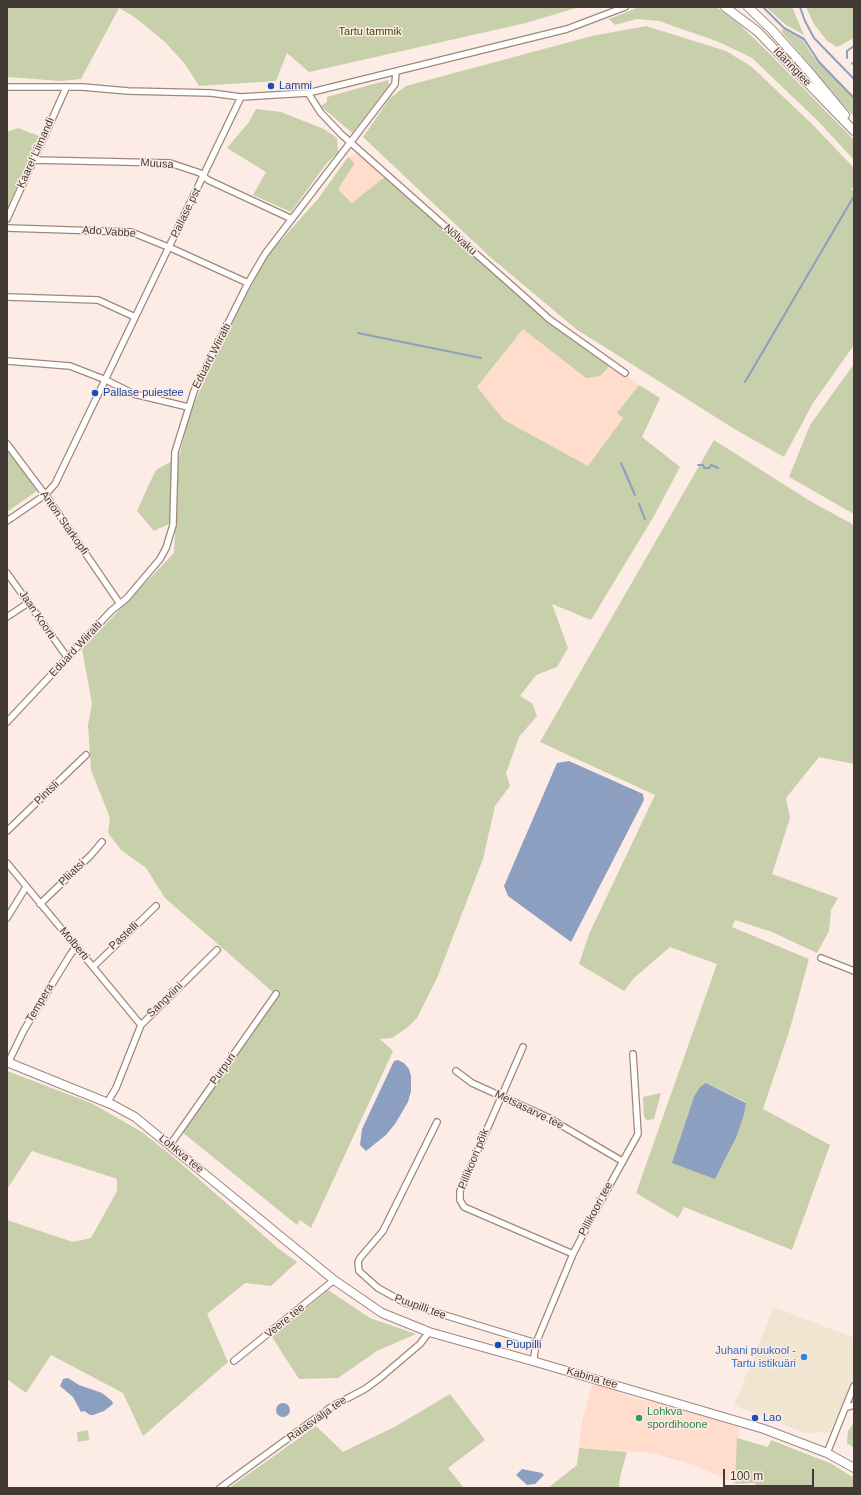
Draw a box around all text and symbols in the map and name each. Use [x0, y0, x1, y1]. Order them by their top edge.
park label: Tartu tammik [339, 25, 401, 39]
street label: Idaringtee [770, 45, 814, 89]
place label: Lammi [279, 79, 312, 93]
marker: Lammi [266, 81, 276, 91]
street label: Kaarel Liimandi [15, 116, 57, 190]
street label: Muusa [140, 156, 174, 172]
street label: Pallase pst [168, 186, 204, 240]
street label: Nõlvaku [441, 222, 479, 258]
street label: Ado Vabbe [82, 224, 136, 240]
street label: Eduard Wiiralti [190, 321, 234, 391]
place label: Pallase puiestee [103, 386, 184, 400]
marker: Pallase puiestee [90, 388, 100, 398]
street label: Anton Starkopfi [37, 488, 91, 558]
street label: Jaan Koorti [16, 588, 58, 642]
street label: Eduard Wiiralti [47, 618, 105, 680]
street label: Pintsli [32, 778, 62, 808]
street label: Pliiatsi [56, 857, 88, 889]
street label: Pastelli [107, 919, 141, 953]
street label: Molberti [56, 925, 92, 963]
street label: Sangviini [144, 980, 186, 1020]
street label: Tempera [23, 981, 57, 1025]
street label: Purpuri [207, 1051, 239, 1087]
street label: Metsasarve tee [492, 1088, 566, 1132]
street label: Pillikoori põik [456, 1127, 492, 1191]
street label: Lohkva tee [156, 1132, 206, 1176]
street label: Pillikoori tee [576, 1180, 616, 1238]
street label: Puupilli tee [392, 1292, 448, 1322]
street label: Veere tee [263, 1301, 307, 1341]
place label: Puupilli [506, 1338, 541, 1352]
marker: Puupilli [493, 1340, 503, 1350]
place label: Juhani puukool - Tartu istikuäri [715, 1344, 796, 1370]
marker: Juhani puukool - Tartu istikuäri [799, 1352, 809, 1362]
street label: Kabina tee [565, 1364, 619, 1392]
street label: Ratasvälja tee [285, 1394, 349, 1444]
place label: Lohkva spordihoone [647, 1405, 708, 1431]
place label: Lao [763, 1411, 781, 1425]
marker: Lohkva spordihoone [634, 1413, 644, 1423]
marker: Lao [750, 1413, 760, 1423]
scale bar [725, 1461, 816, 1487]
text: 100 m [730, 1469, 763, 1483]

